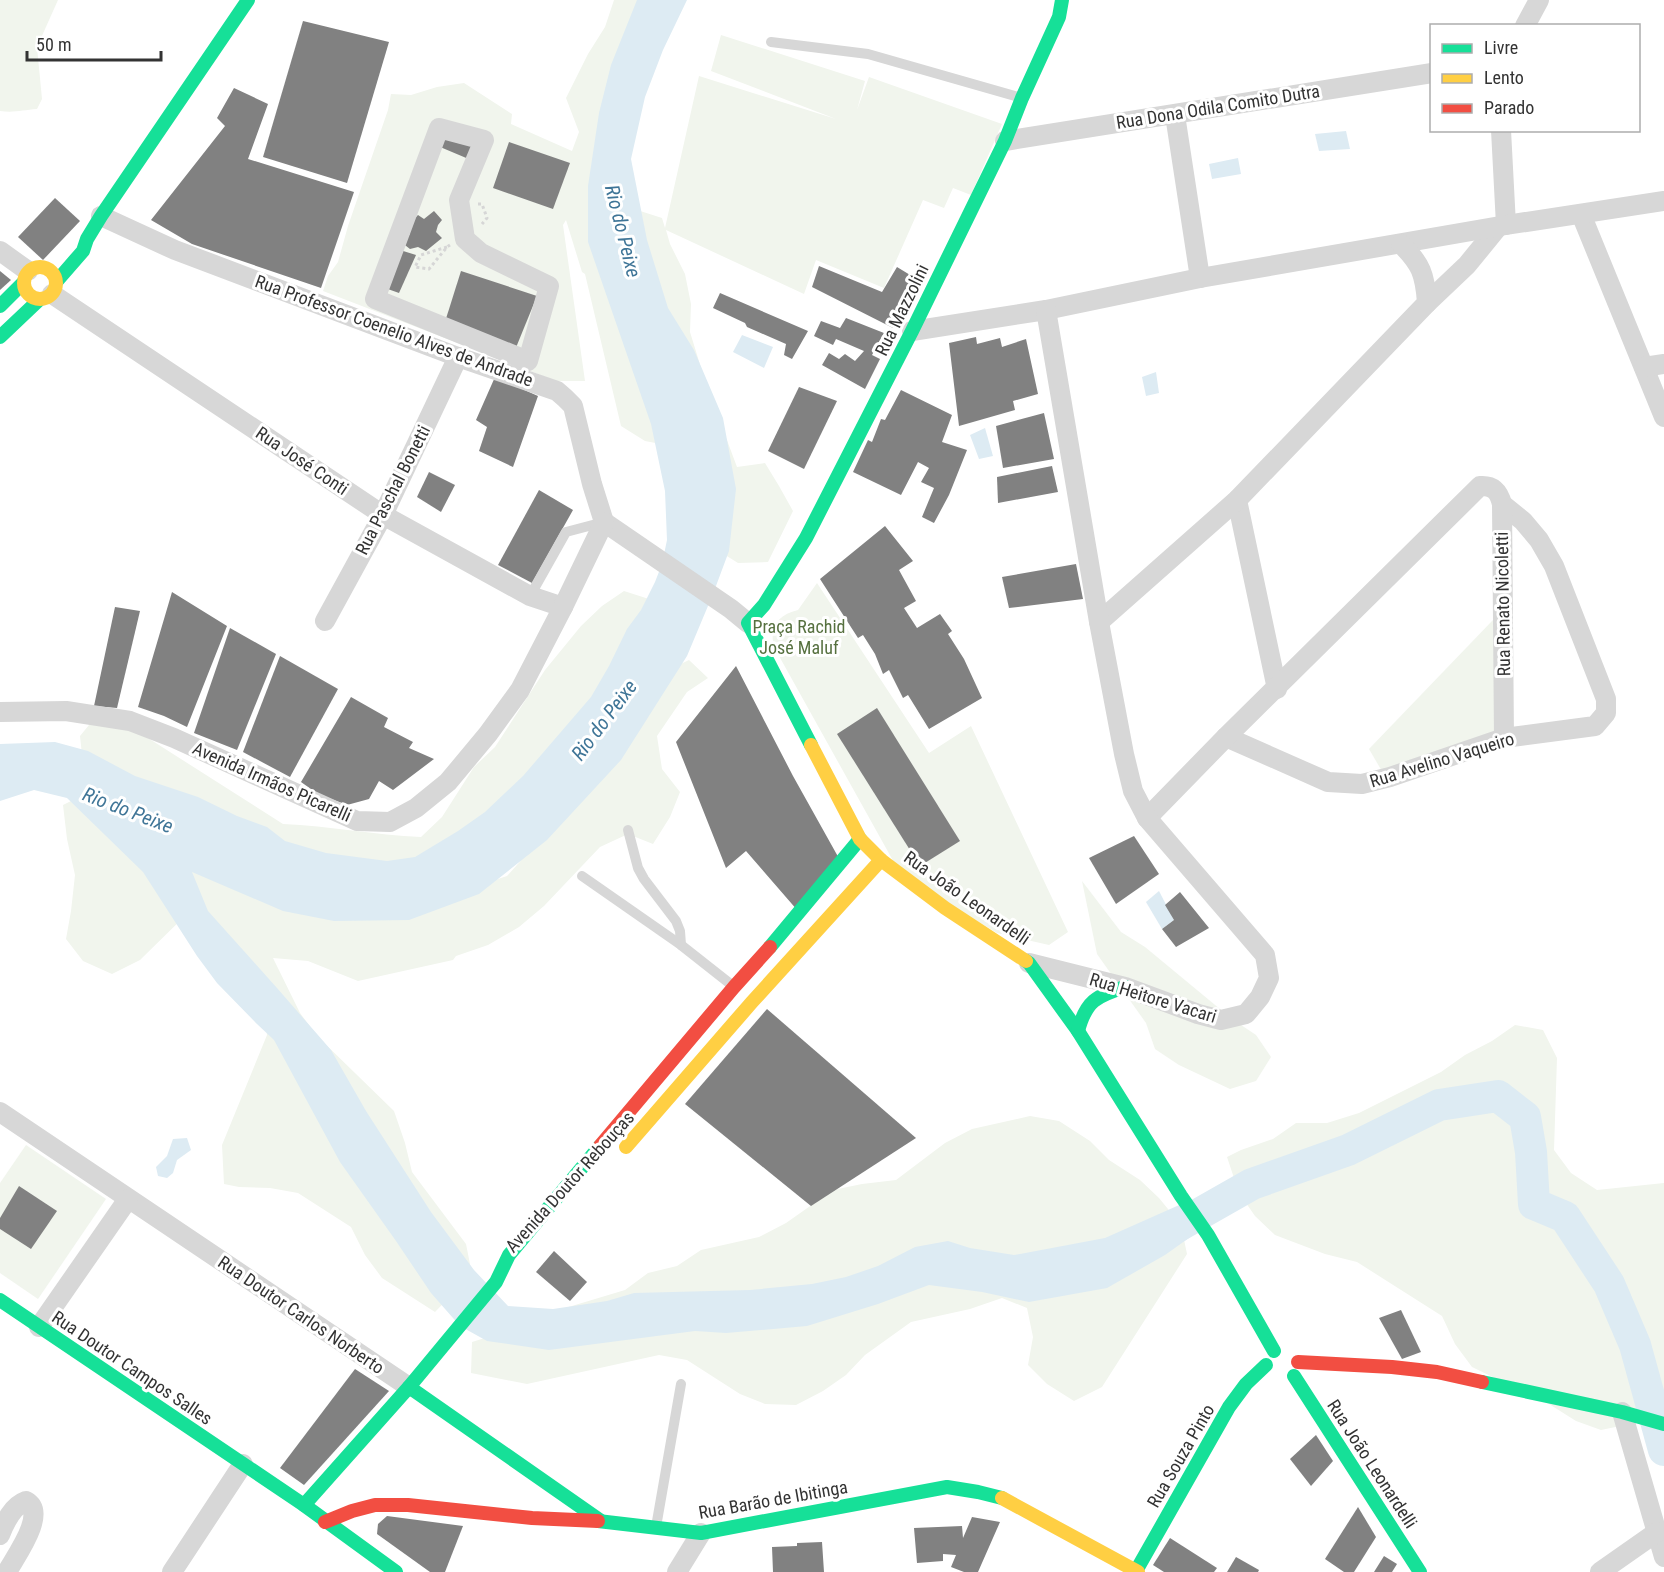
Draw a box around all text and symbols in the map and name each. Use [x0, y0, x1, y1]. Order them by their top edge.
scale bar [27, 24, 160, 62]
legend [1430, 24, 1640, 132]
text: 50 m [36, 34, 71, 55]
text: Livre [1484, 37, 1518, 58]
text: Lento [1484, 67, 1524, 88]
street label: Rua Dona Odila Comito Dutra [1115, 80, 1321, 133]
text: Parado [1484, 97, 1534, 118]
water label: Rio do Peixe [600, 182, 646, 280]
street label: Rua Mazzolini [870, 261, 933, 359]
street label: Rua Professor Coenelio Alves de Andrade [252, 270, 536, 391]
street label: Rua José Conti [252, 422, 352, 499]
street label: Rua Paschal Bonetti [351, 422, 434, 558]
street label: Rua Renato Nicoletti [1491, 532, 1514, 677]
park label: Praça Rachid José Maluf [752, 616, 846, 658]
water label: Rio do Peixe [566, 675, 642, 765]
street label: Rua Avelino Vaqueiro [1367, 728, 1517, 791]
street label: Avenida Irmãos Picarelli [190, 737, 355, 826]
water label: Rio do Peixe [80, 782, 176, 838]
street label: Rua João Leonardelli [900, 846, 1034, 949]
street label: Rua Heitore Vacari [1087, 968, 1219, 1027]
street label: Avenida Doutor Rebouças [501, 1107, 638, 1256]
street label: Rua Doutor Carlos Norberto [214, 1251, 388, 1378]
street label: Rua Doutor Campos Salles [48, 1306, 216, 1429]
street label: Rua João Leonardelli [1323, 1396, 1422, 1532]
street label: Rua Souza Pinto [1143, 1400, 1219, 1511]
street label: Rua Barão de Ibitinga [697, 1476, 849, 1523]

